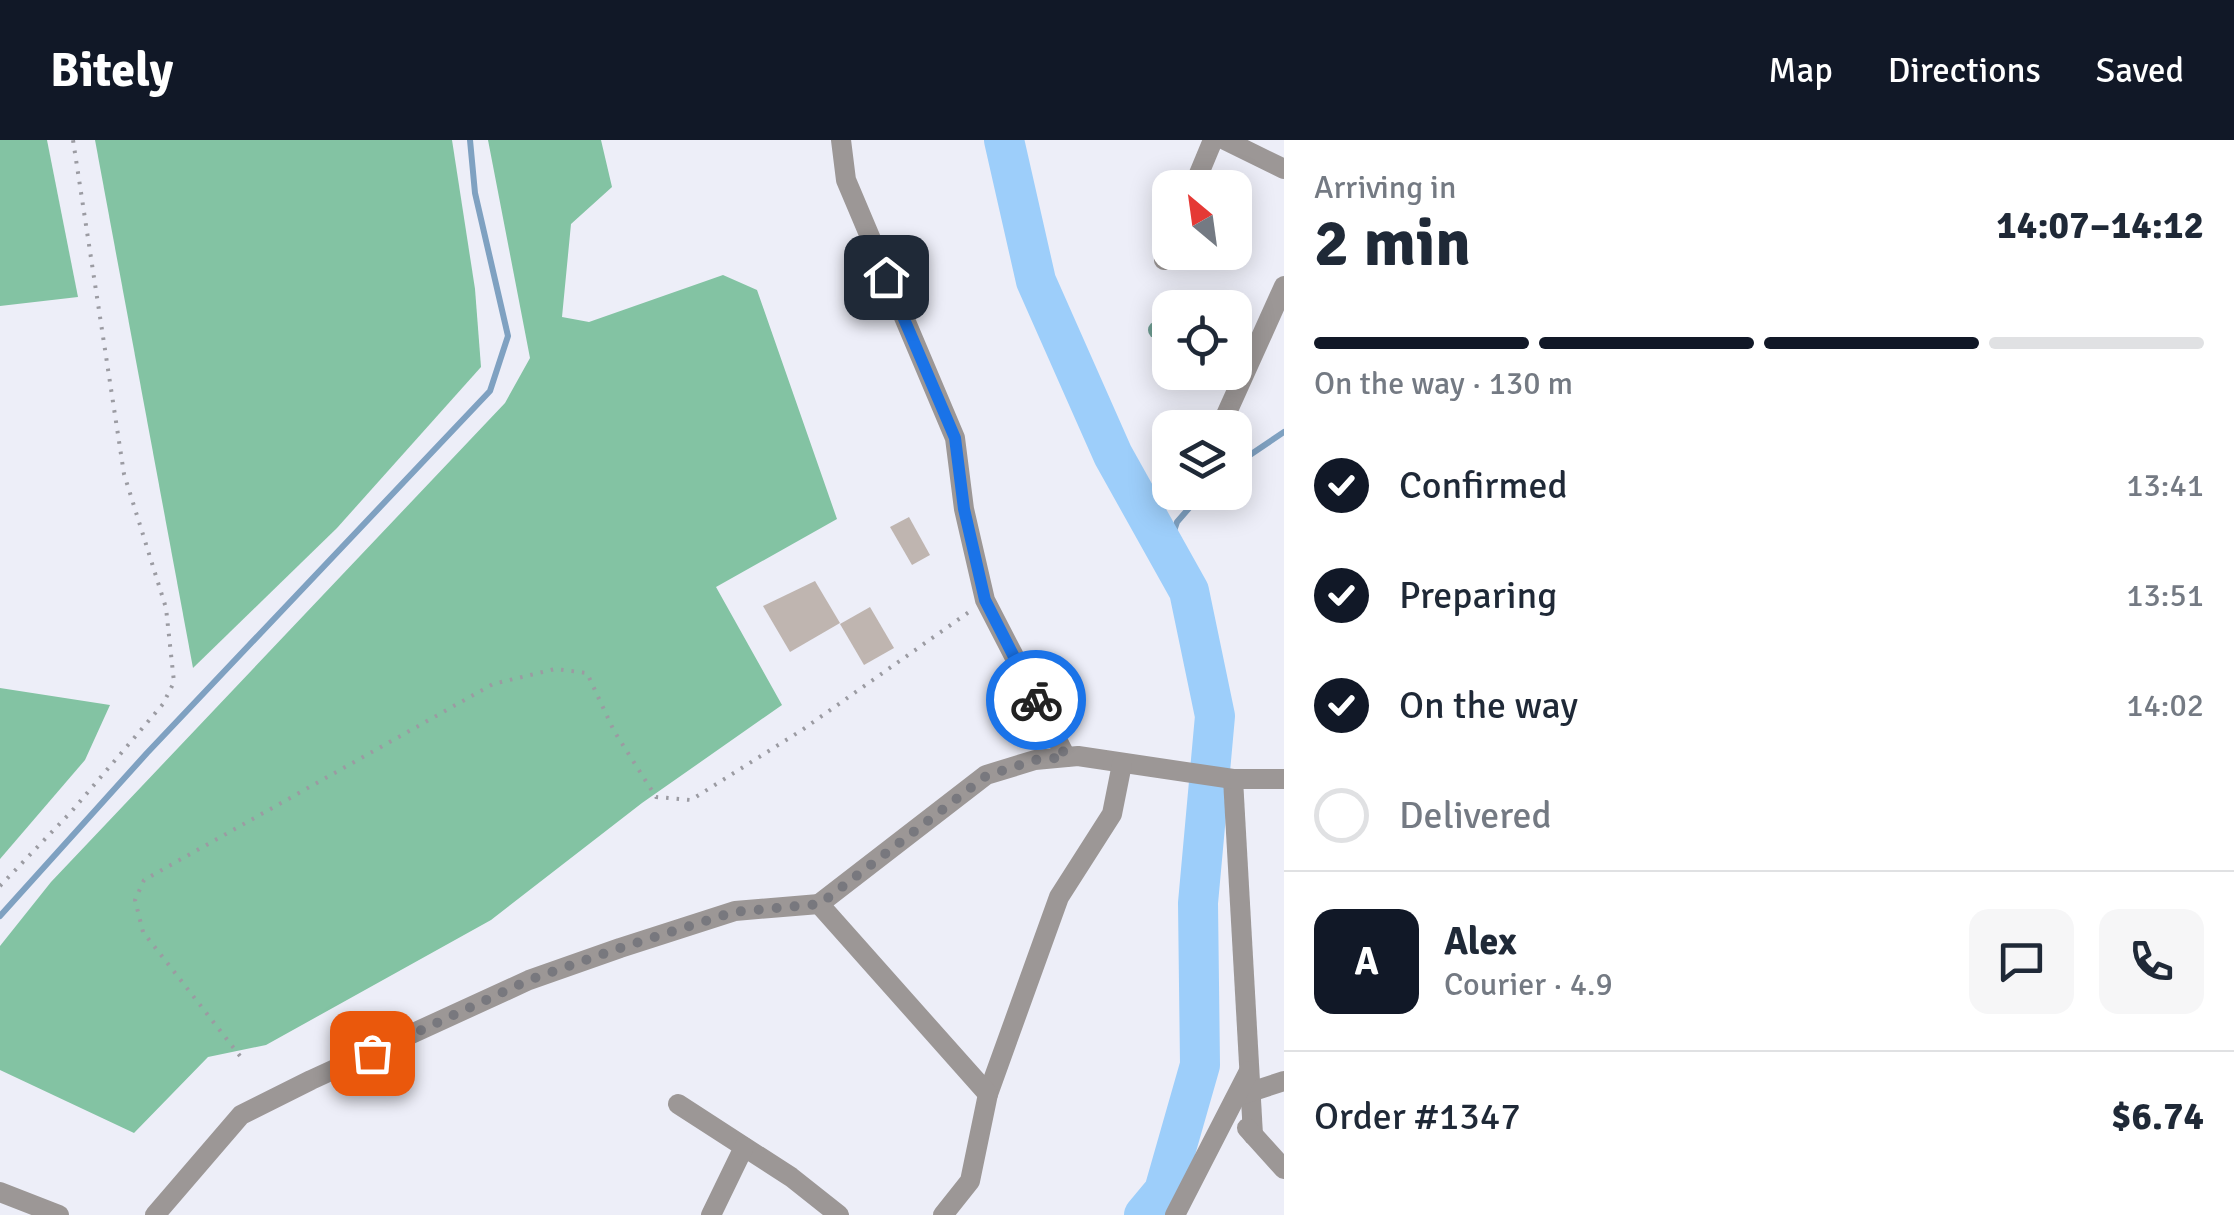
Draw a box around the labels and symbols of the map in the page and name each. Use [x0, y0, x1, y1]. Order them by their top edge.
north arrow [1152, 170, 1252, 270]
pin [844, 235, 929, 320]
courier [986, 650, 1086, 750]
pin [330, 1011, 415, 1096]

